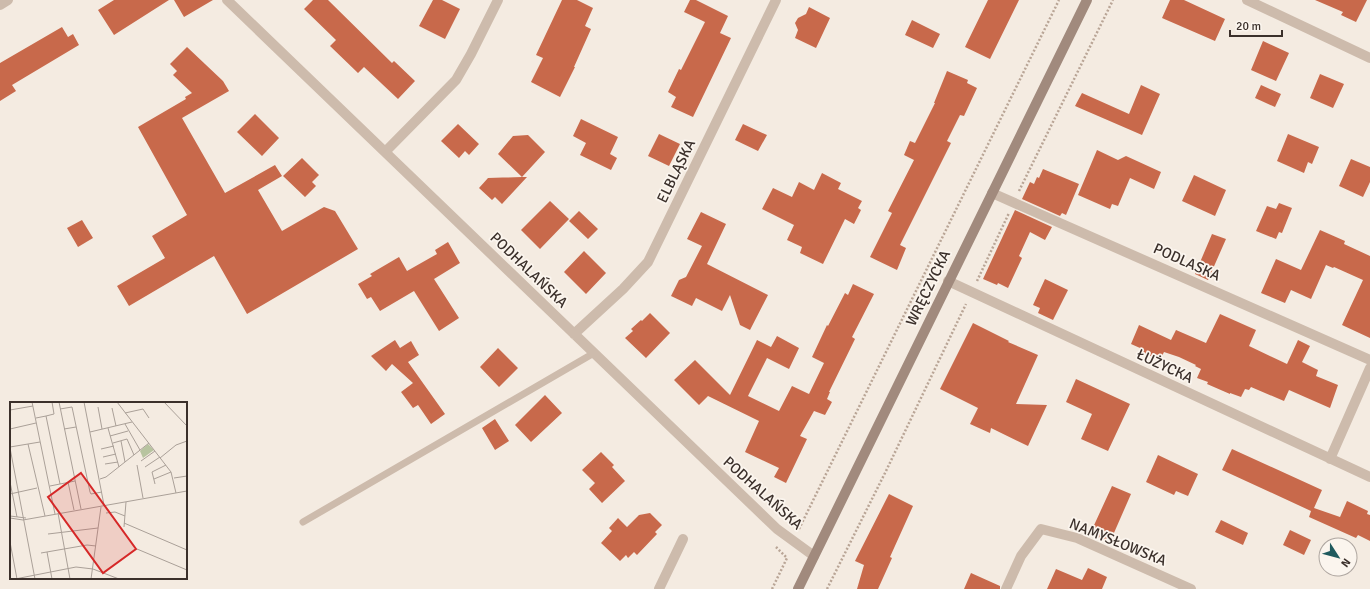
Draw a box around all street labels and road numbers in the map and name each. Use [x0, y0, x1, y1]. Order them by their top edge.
street label: ELBLĄSKA [653, 136, 699, 206]
street label: PODHALAŃSKA [486, 228, 572, 312]
street label: PODLASKA [1151, 239, 1223, 285]
street label: WRĘCZYCKA [902, 247, 954, 329]
street label: ŁUŻYCKA [1134, 345, 1196, 387]
street label: PODHALAŃSKA [719, 452, 807, 533]
street label: NAMYSŁOWSKA [1067, 514, 1169, 570]

